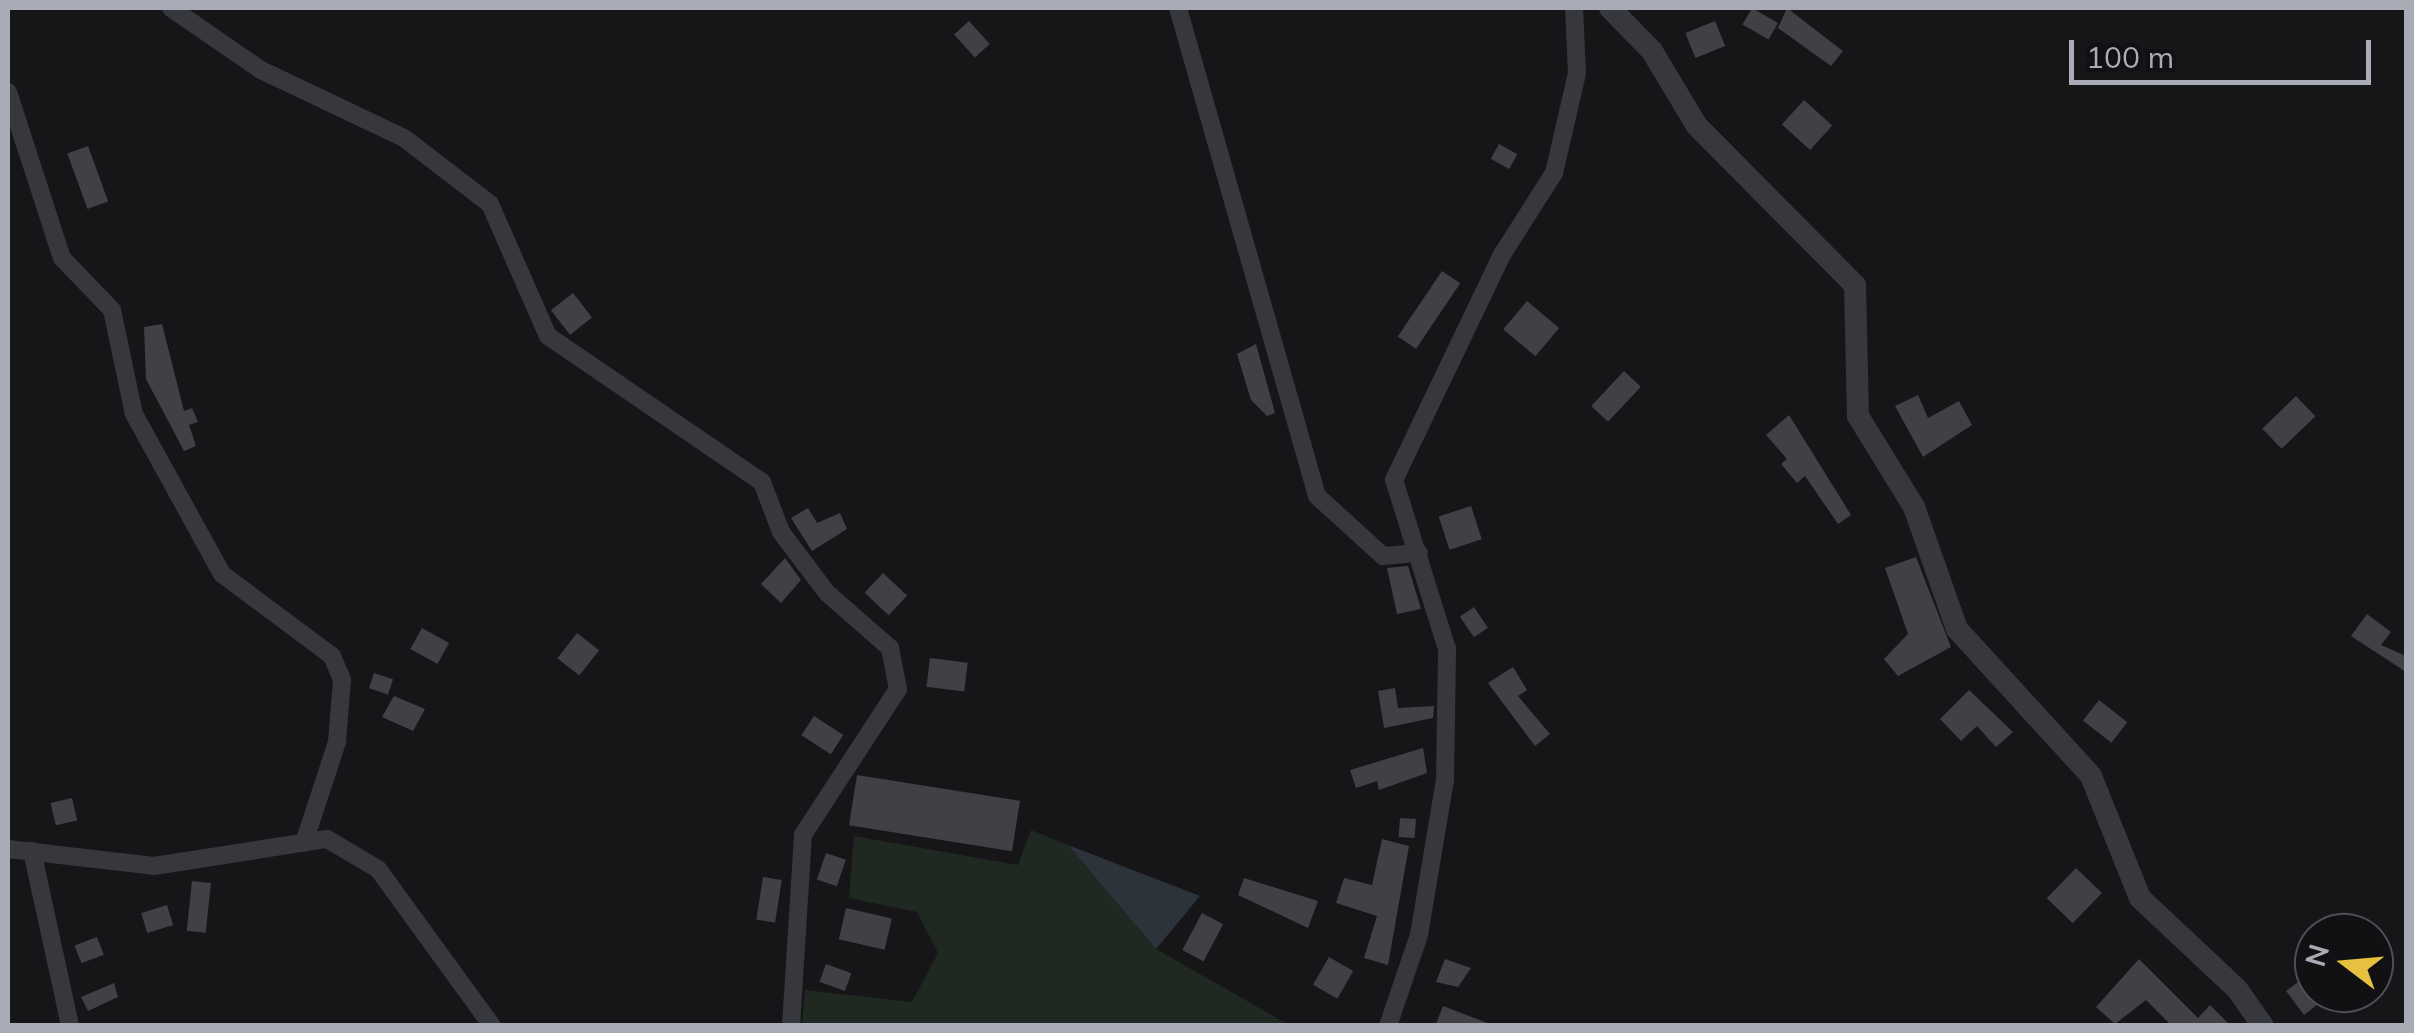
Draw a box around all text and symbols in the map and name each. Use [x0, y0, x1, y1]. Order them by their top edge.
scale bar [2074, 20, 2376, 82]
text: 100 m [2086, 38, 2174, 76]
north arrow [2294, 913, 2394, 1013]
text: N [2297, 940, 2336, 970]

